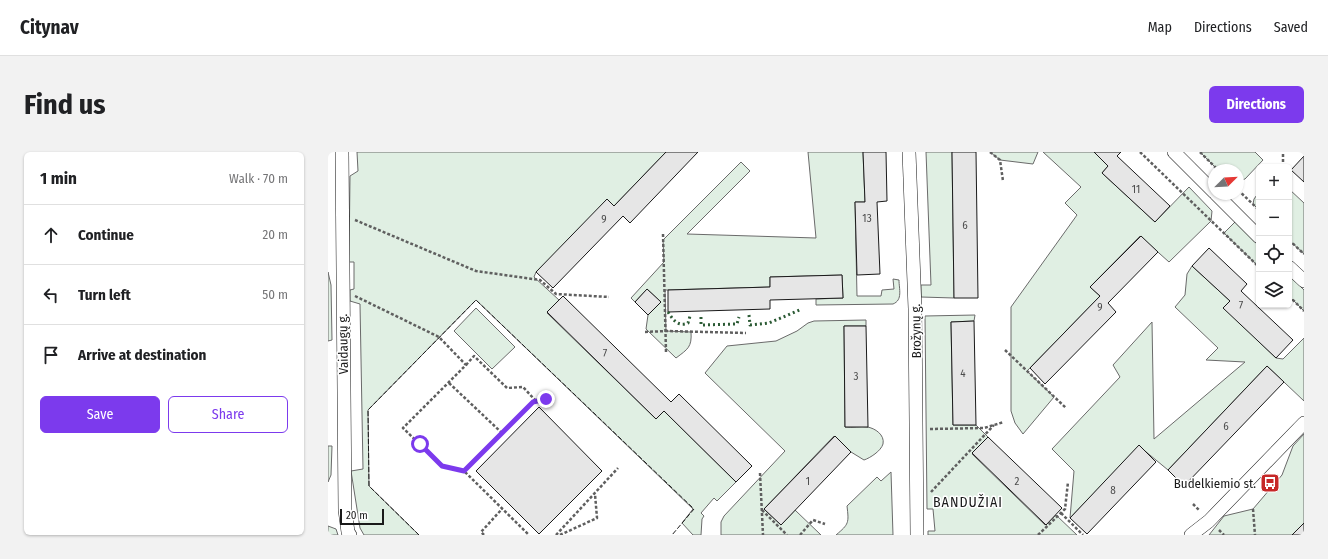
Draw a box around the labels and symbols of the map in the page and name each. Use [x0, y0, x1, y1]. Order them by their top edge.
north arrow [1208, 164, 1244, 200]
house number: 11 [1132, 183, 1140, 196]
house number: 13 [862, 212, 872, 225]
house number: 9 [601, 213, 607, 226]
house number: 6 [962, 219, 968, 232]
house number: 7 [1239, 299, 1244, 312]
house number: 9 [1097, 301, 1103, 314]
street label: Brožynų g. [908, 303, 924, 358]
street label: Vaidaugų g. [335, 313, 351, 374]
house number: 7 [603, 347, 608, 360]
house number: 4 [960, 367, 966, 380]
house number: 3 [854, 370, 859, 383]
route end [537, 390, 555, 408]
house number: 6 [1223, 420, 1229, 433]
route start [411, 435, 429, 453]
bus stop icon: Budelkiemio st. [1259, 472, 1281, 494]
house number: 1 [806, 475, 810, 488]
house number: 2 [1015, 475, 1020, 488]
place label: Budelkiemio st. [1174, 476, 1256, 491]
house number: 8 [1110, 484, 1116, 497]
district label: BANDUŽIAI [933, 493, 1003, 511]
scale bar [340, 507, 384, 526]

